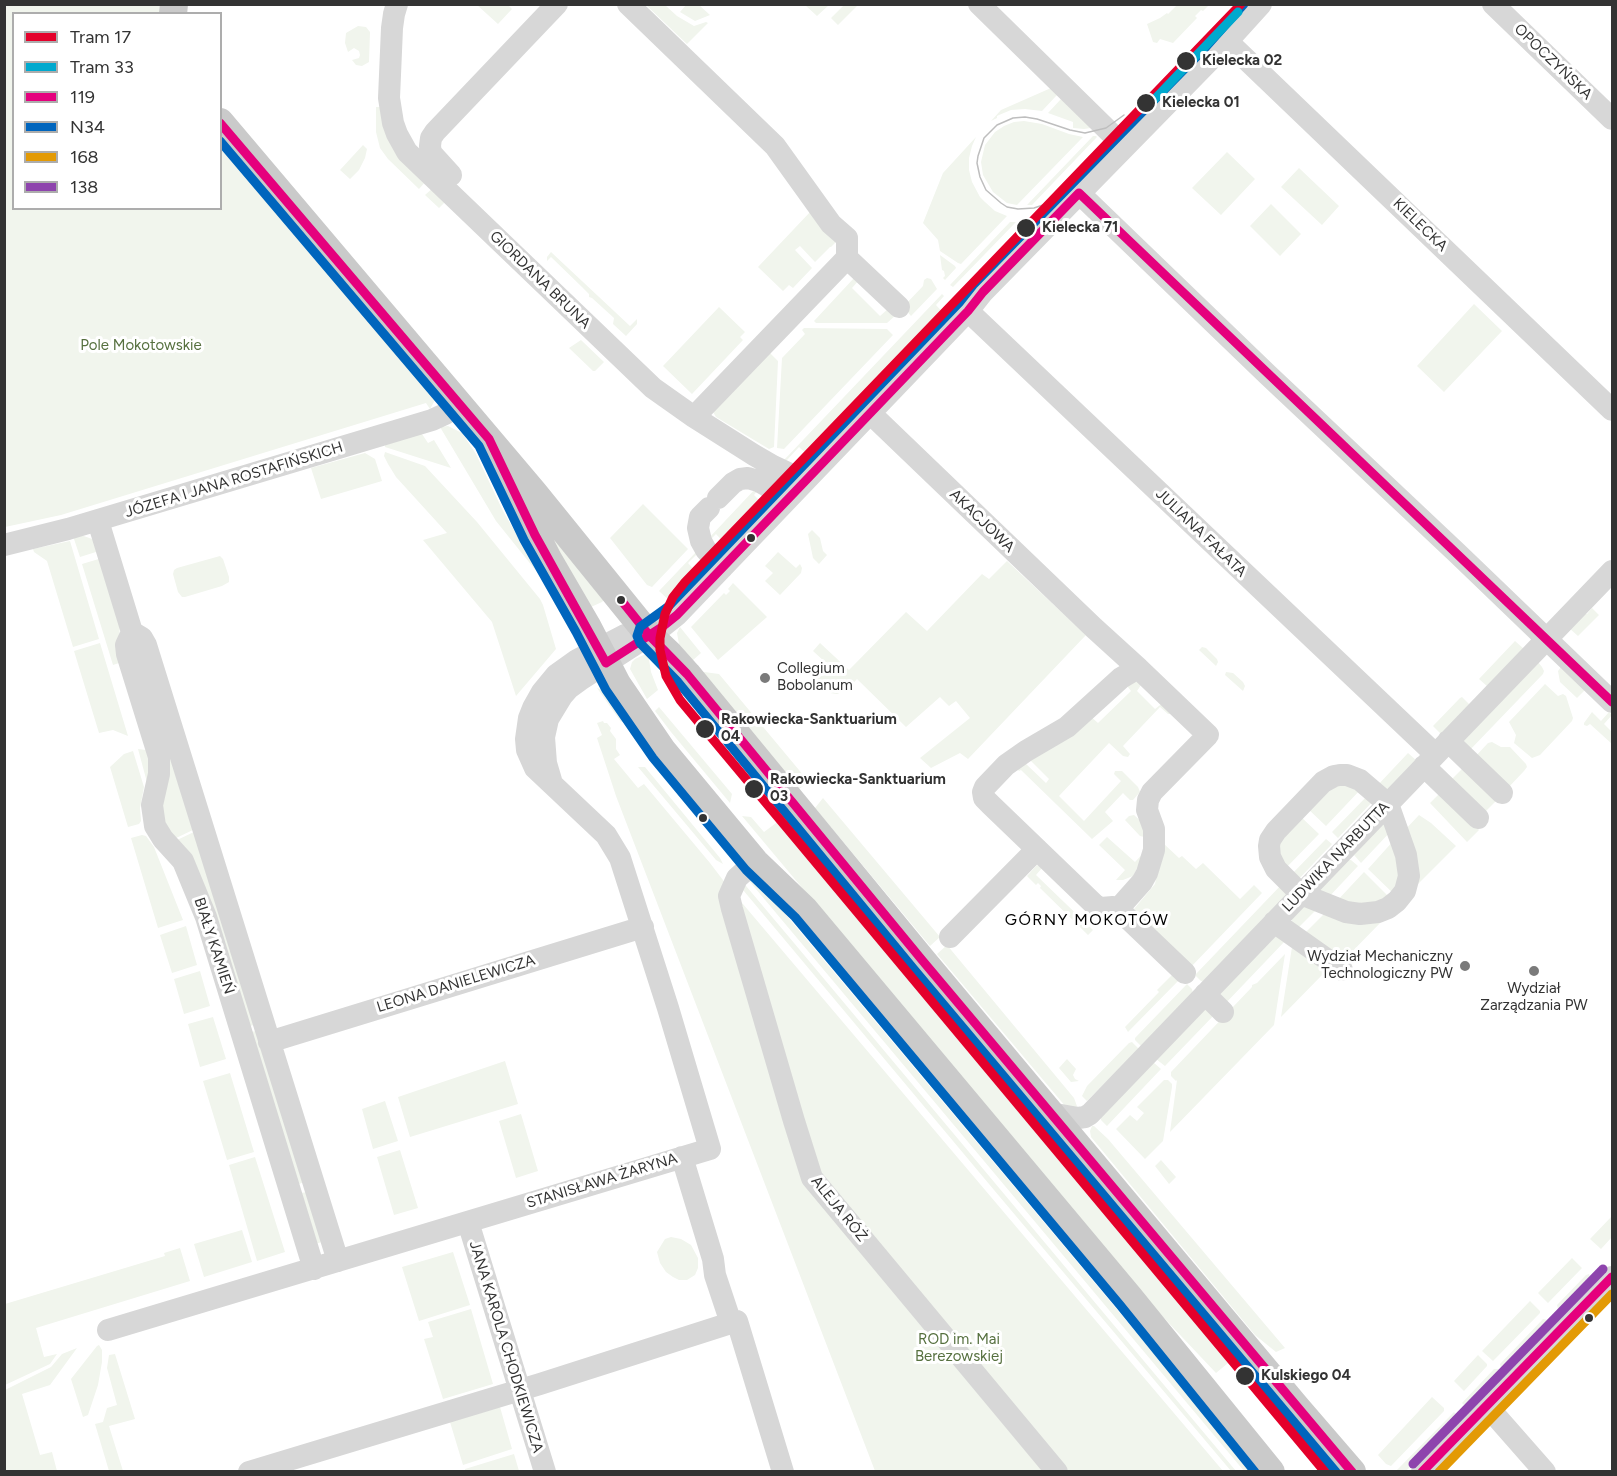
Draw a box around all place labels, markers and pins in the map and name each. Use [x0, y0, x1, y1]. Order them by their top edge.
marker: Kielecka 02 [1175, 50, 1197, 72]
place label: Kielecka 02 [1202, 52, 1282, 70]
marker: Kielecka 01 [1135, 92, 1157, 114]
place label: Kielecka 01 [1162, 94, 1240, 112]
marker: Kielecka 71 [1015, 217, 1037, 239]
place label: Kielecka 71 [1042, 219, 1118, 237]
unlabelled marker [745, 532, 757, 544]
unlabelled marker [615, 594, 627, 606]
place label: Collegium Bobolanum [777, 660, 853, 695]
marker: Collegium Bobolanum [758, 671, 772, 685]
place label: Rakowiecka-Sanktuarium 04 [721, 711, 897, 746]
marker: Rakowiecka-Sanktuarium 04 [694, 718, 716, 740]
place label: Rakowiecka-Sanktuarium 03 [770, 771, 946, 806]
marker: Rakowiecka-Sanktuarium 03 [743, 778, 765, 800]
unlabelled marker [697, 812, 709, 824]
place label: Wydział Mechaniczny Technologiczny PW [1307, 948, 1453, 983]
marker: Wydział Mechaniczny Technologiczny PW [1458, 959, 1472, 973]
marker: Wydział Zarządzania PW [1527, 964, 1541, 978]
place label: Wydział Zarządzania PW [1480, 980, 1588, 1015]
unlabelled marker [1583, 1312, 1595, 1324]
marker: Kulskiego 04 [1234, 1365, 1256, 1387]
place label: Kulskiego 04 [1261, 1367, 1351, 1385]

